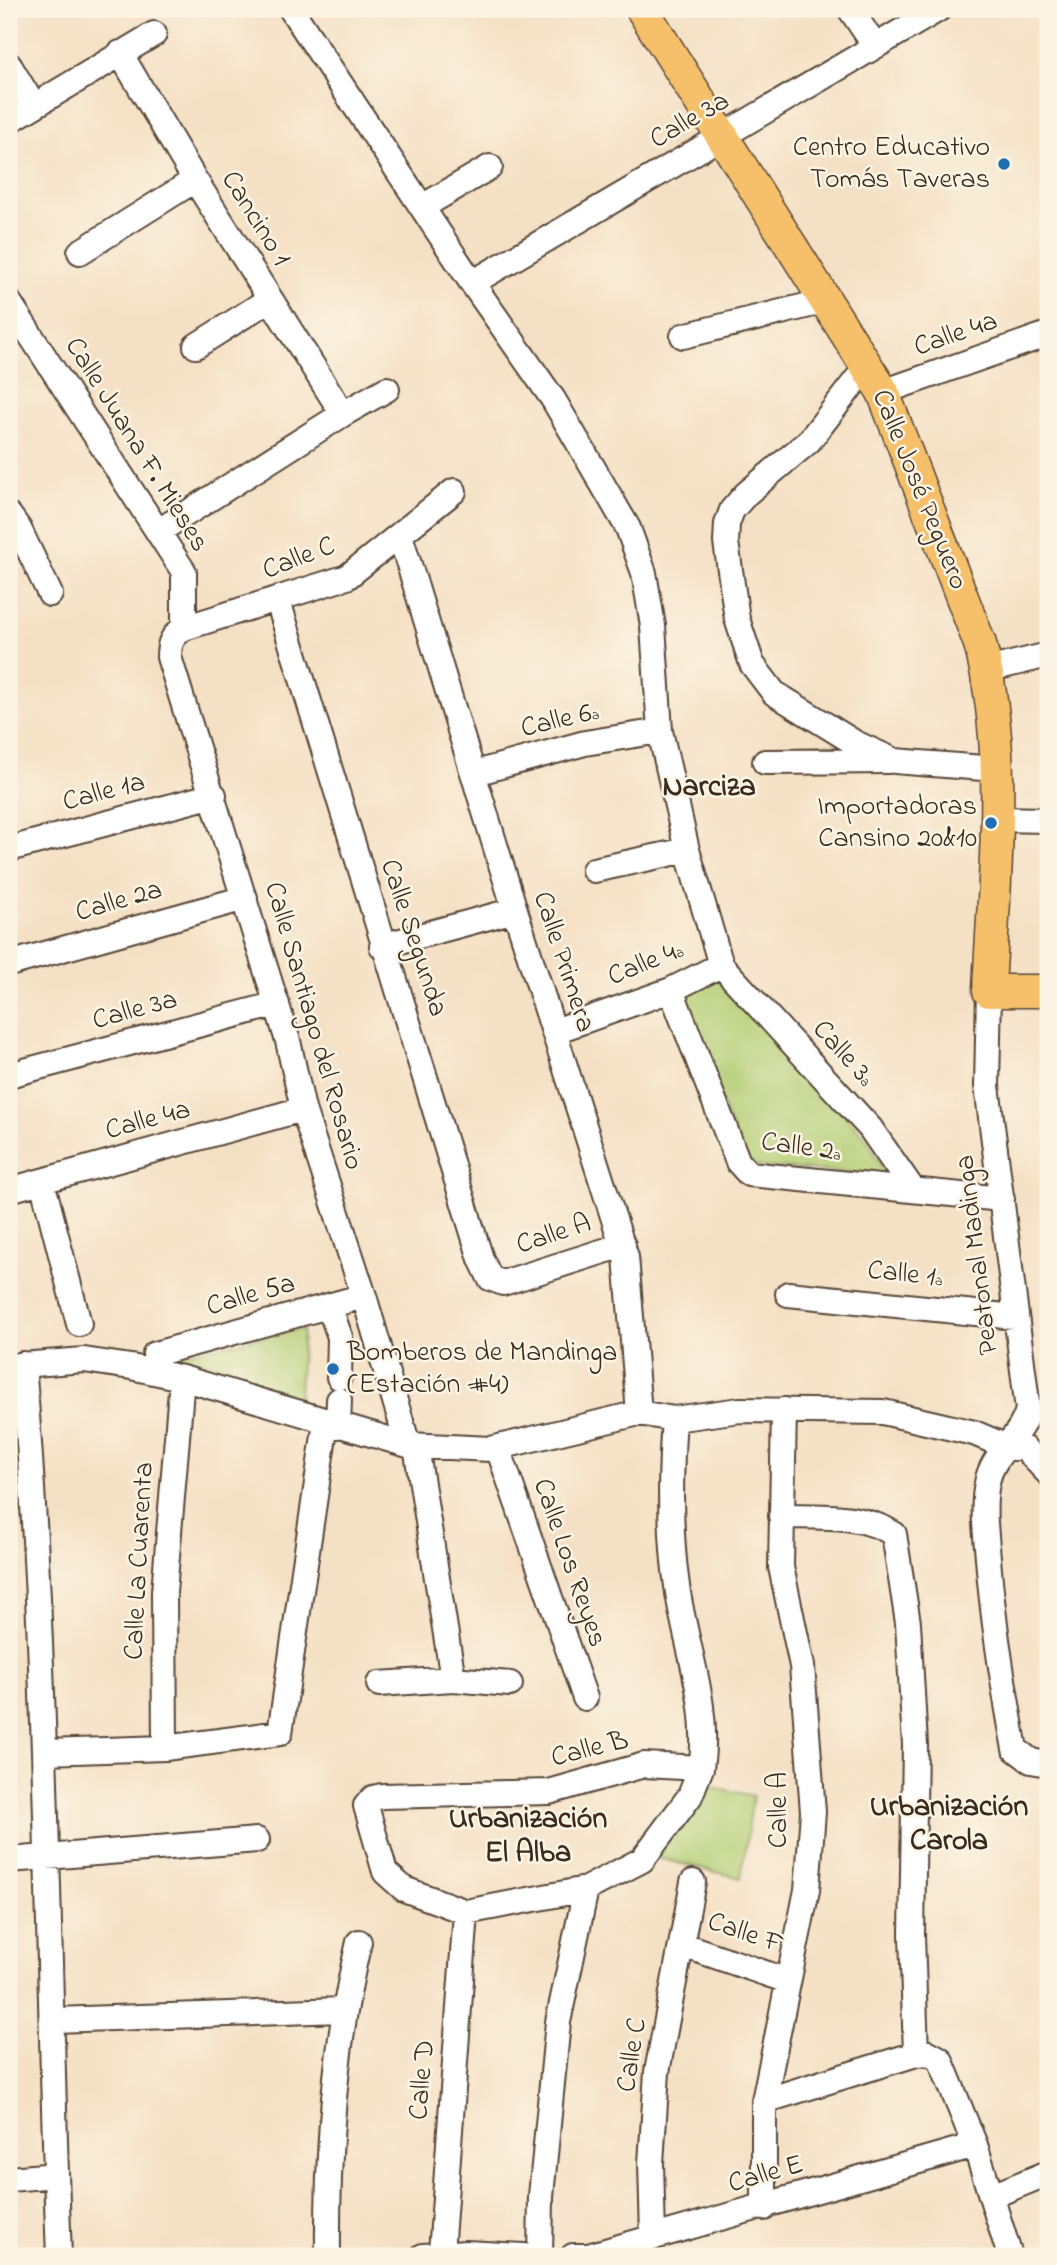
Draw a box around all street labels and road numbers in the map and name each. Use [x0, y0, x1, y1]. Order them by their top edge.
street label: Calle 3a [642, 82, 738, 160]
street label: Cancino 1 [210, 163, 301, 275]
street label: Calle 4a [909, 302, 1003, 368]
street label: Calle Juana F. Mieses [53, 330, 219, 560]
street label: Calle José Peguero [860, 384, 978, 596]
street label: Calle C [257, 526, 341, 592]
street label: Calle 6ª [517, 692, 603, 750]
street label: Calle 1a [58, 762, 150, 824]
street label: Calle Segunda [368, 854, 458, 1022]
street label: Calle 2a [71, 870, 167, 934]
street label: Calle Santiago del Rosario [252, 877, 374, 1175]
street label: Calle Primera [521, 886, 605, 1038]
street label: Calle 4ª [602, 930, 690, 998]
street label: Calle 3a [88, 980, 182, 1042]
street label: Calle 3ª [802, 1011, 884, 1097]
street label: Calle 4a [101, 1090, 195, 1152]
street label: Calle 2ª [758, 1122, 844, 1174]
street label: Peatonal Madinga [945, 1153, 1011, 1357]
street label: Calle A [511, 1204, 597, 1266]
street label: Calle 1ª [865, 1251, 945, 1299]
street label: Calle 5a [202, 1264, 300, 1328]
street label: Calle La Cuarenta [114, 1461, 166, 1661]
street label: Calle Los Reyes [521, 1473, 617, 1653]
street label: Calle B [547, 1721, 633, 1779]
street label: Calle A [759, 1772, 800, 1848]
street label: Calle F [702, 1902, 788, 1966]
street label: Calle C [607, 2015, 659, 2095]
street label: Calle D [399, 2038, 447, 2122]
street label: Calle E [724, 2145, 808, 2205]

